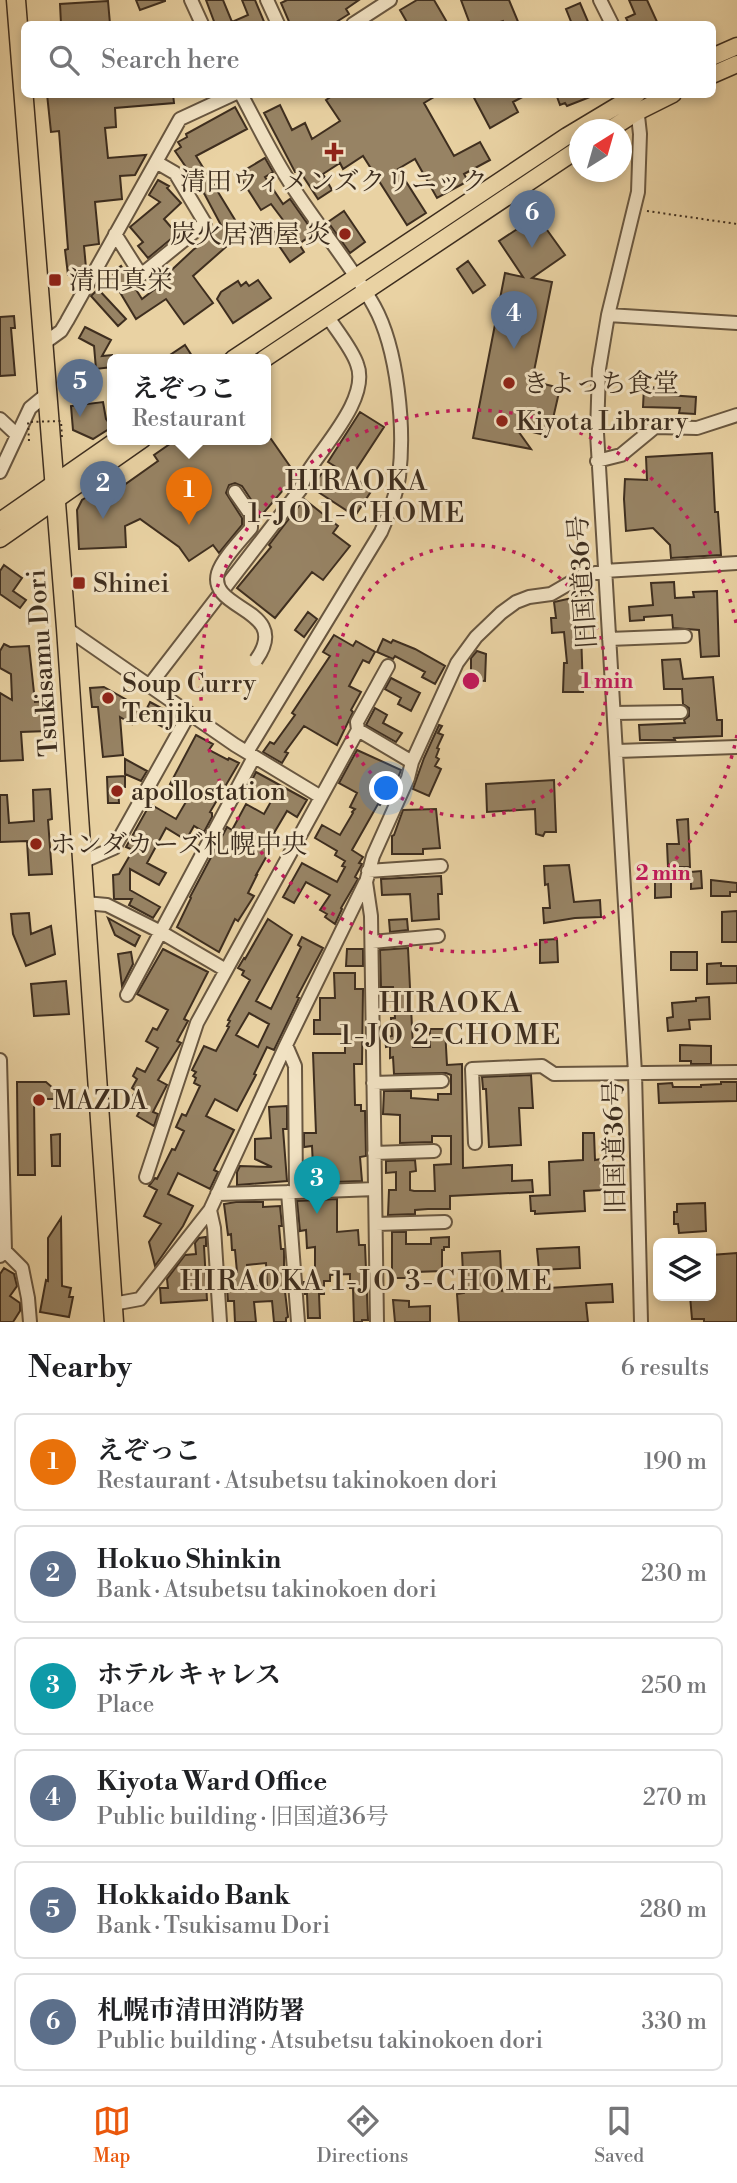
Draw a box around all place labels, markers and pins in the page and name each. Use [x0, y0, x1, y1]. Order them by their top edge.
marker: 清田ウィメンズクリニック [324, 142, 344, 162]
place label: 清田ウィメンズクリニック [180, 166, 488, 198]
pin: 6 [509, 190, 555, 248]
place label: 炭火居酒屋 炎 [170, 219, 331, 251]
marker: 炭火居酒屋 炎 [337, 226, 353, 242]
place label: 清田真栄 [69, 265, 173, 297]
marker: 清田真栄 [47, 272, 63, 288]
pin: 4 [491, 291, 537, 349]
pin: 5 [57, 359, 103, 417]
place label: きよっち食堂 [523, 368, 679, 400]
marker: きよっち食堂 [501, 375, 517, 391]
place label: Kiyota Library [516, 406, 688, 438]
marker: Kiyota Library [494, 413, 510, 429]
pin: 2 [80, 461, 126, 519]
pin: 1 [166, 467, 212, 525]
place label: Shinei [93, 568, 169, 600]
marker: Shinei [71, 575, 87, 591]
place label: Soup Curry Tenjiku [122, 668, 256, 730]
centre of rings [459, 669, 483, 693]
marker: Soup Curry Tenjiku [100, 690, 116, 706]
place label: apollostation [131, 776, 286, 808]
marker: apollostation [109, 783, 125, 799]
place label: ホンダカーズ札幌中央 [50, 829, 308, 861]
marker: ホンダカーズ札幌中央 [28, 836, 44, 852]
place label: MAZDA [53, 1085, 149, 1117]
marker: MAZDA [31, 1092, 47, 1108]
pin: 3 [294, 1156, 340, 1214]

